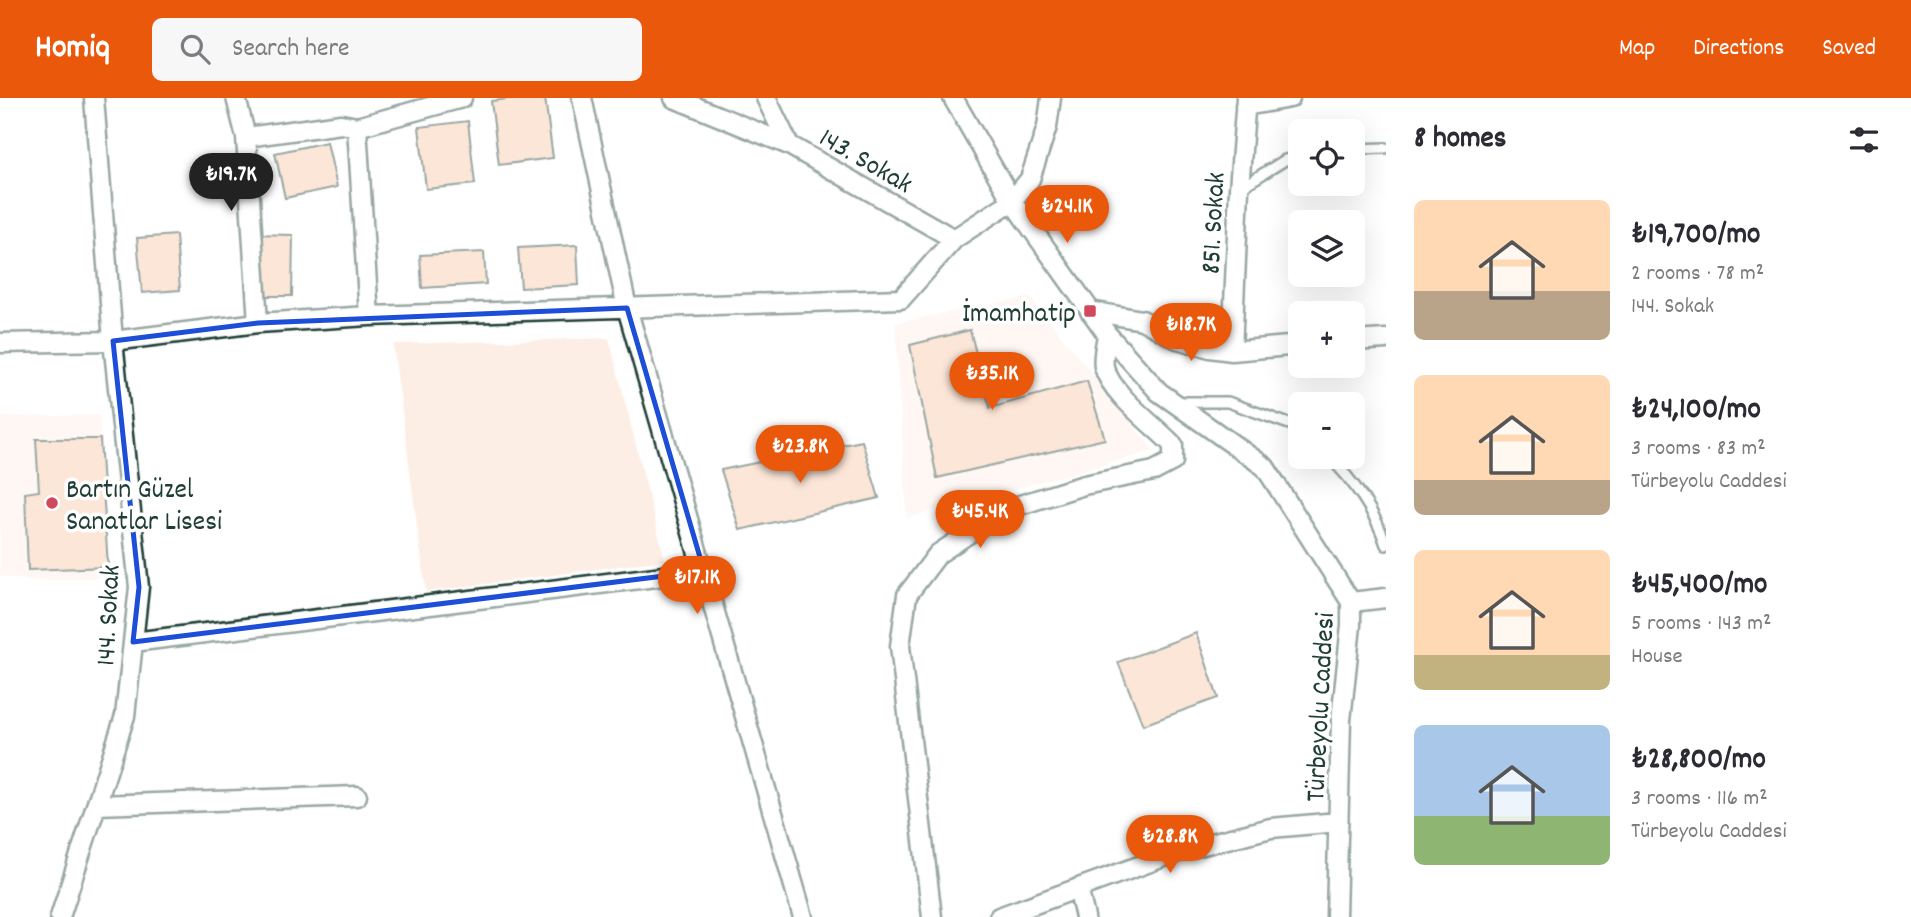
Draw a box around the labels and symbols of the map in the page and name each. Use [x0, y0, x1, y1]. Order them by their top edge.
street label: 143. Sokak [810, 120, 919, 206]
pin: ₺19.7K [174, 153, 288, 213]
street label: 851. Sokak [1193, 171, 1239, 275]
pin: ₺24.1K [1010, 186, 1124, 245]
place label: İmamhatip [962, 296, 1076, 336]
marker: İmamhatip [1082, 303, 1098, 319]
pin: ₺18.7K [1134, 303, 1248, 363]
pin: ₺35.1K [935, 352, 1049, 412]
pin: ₺23.8K [743, 426, 857, 485]
place label: Bartın Güzel Sanatlar Lisesi [66, 472, 222, 544]
pin: ₺45.4K [923, 490, 1037, 550]
marker: Bartın Güzel Sanatlar Lisesi [44, 495, 60, 511]
pin: ₺17.1K [640, 556, 754, 616]
street label: 144. Sokak [88, 564, 134, 667]
street label: Türbeyolu Caddesi [1298, 612, 1348, 803]
pin: ₺28.8K [1113, 816, 1227, 875]

